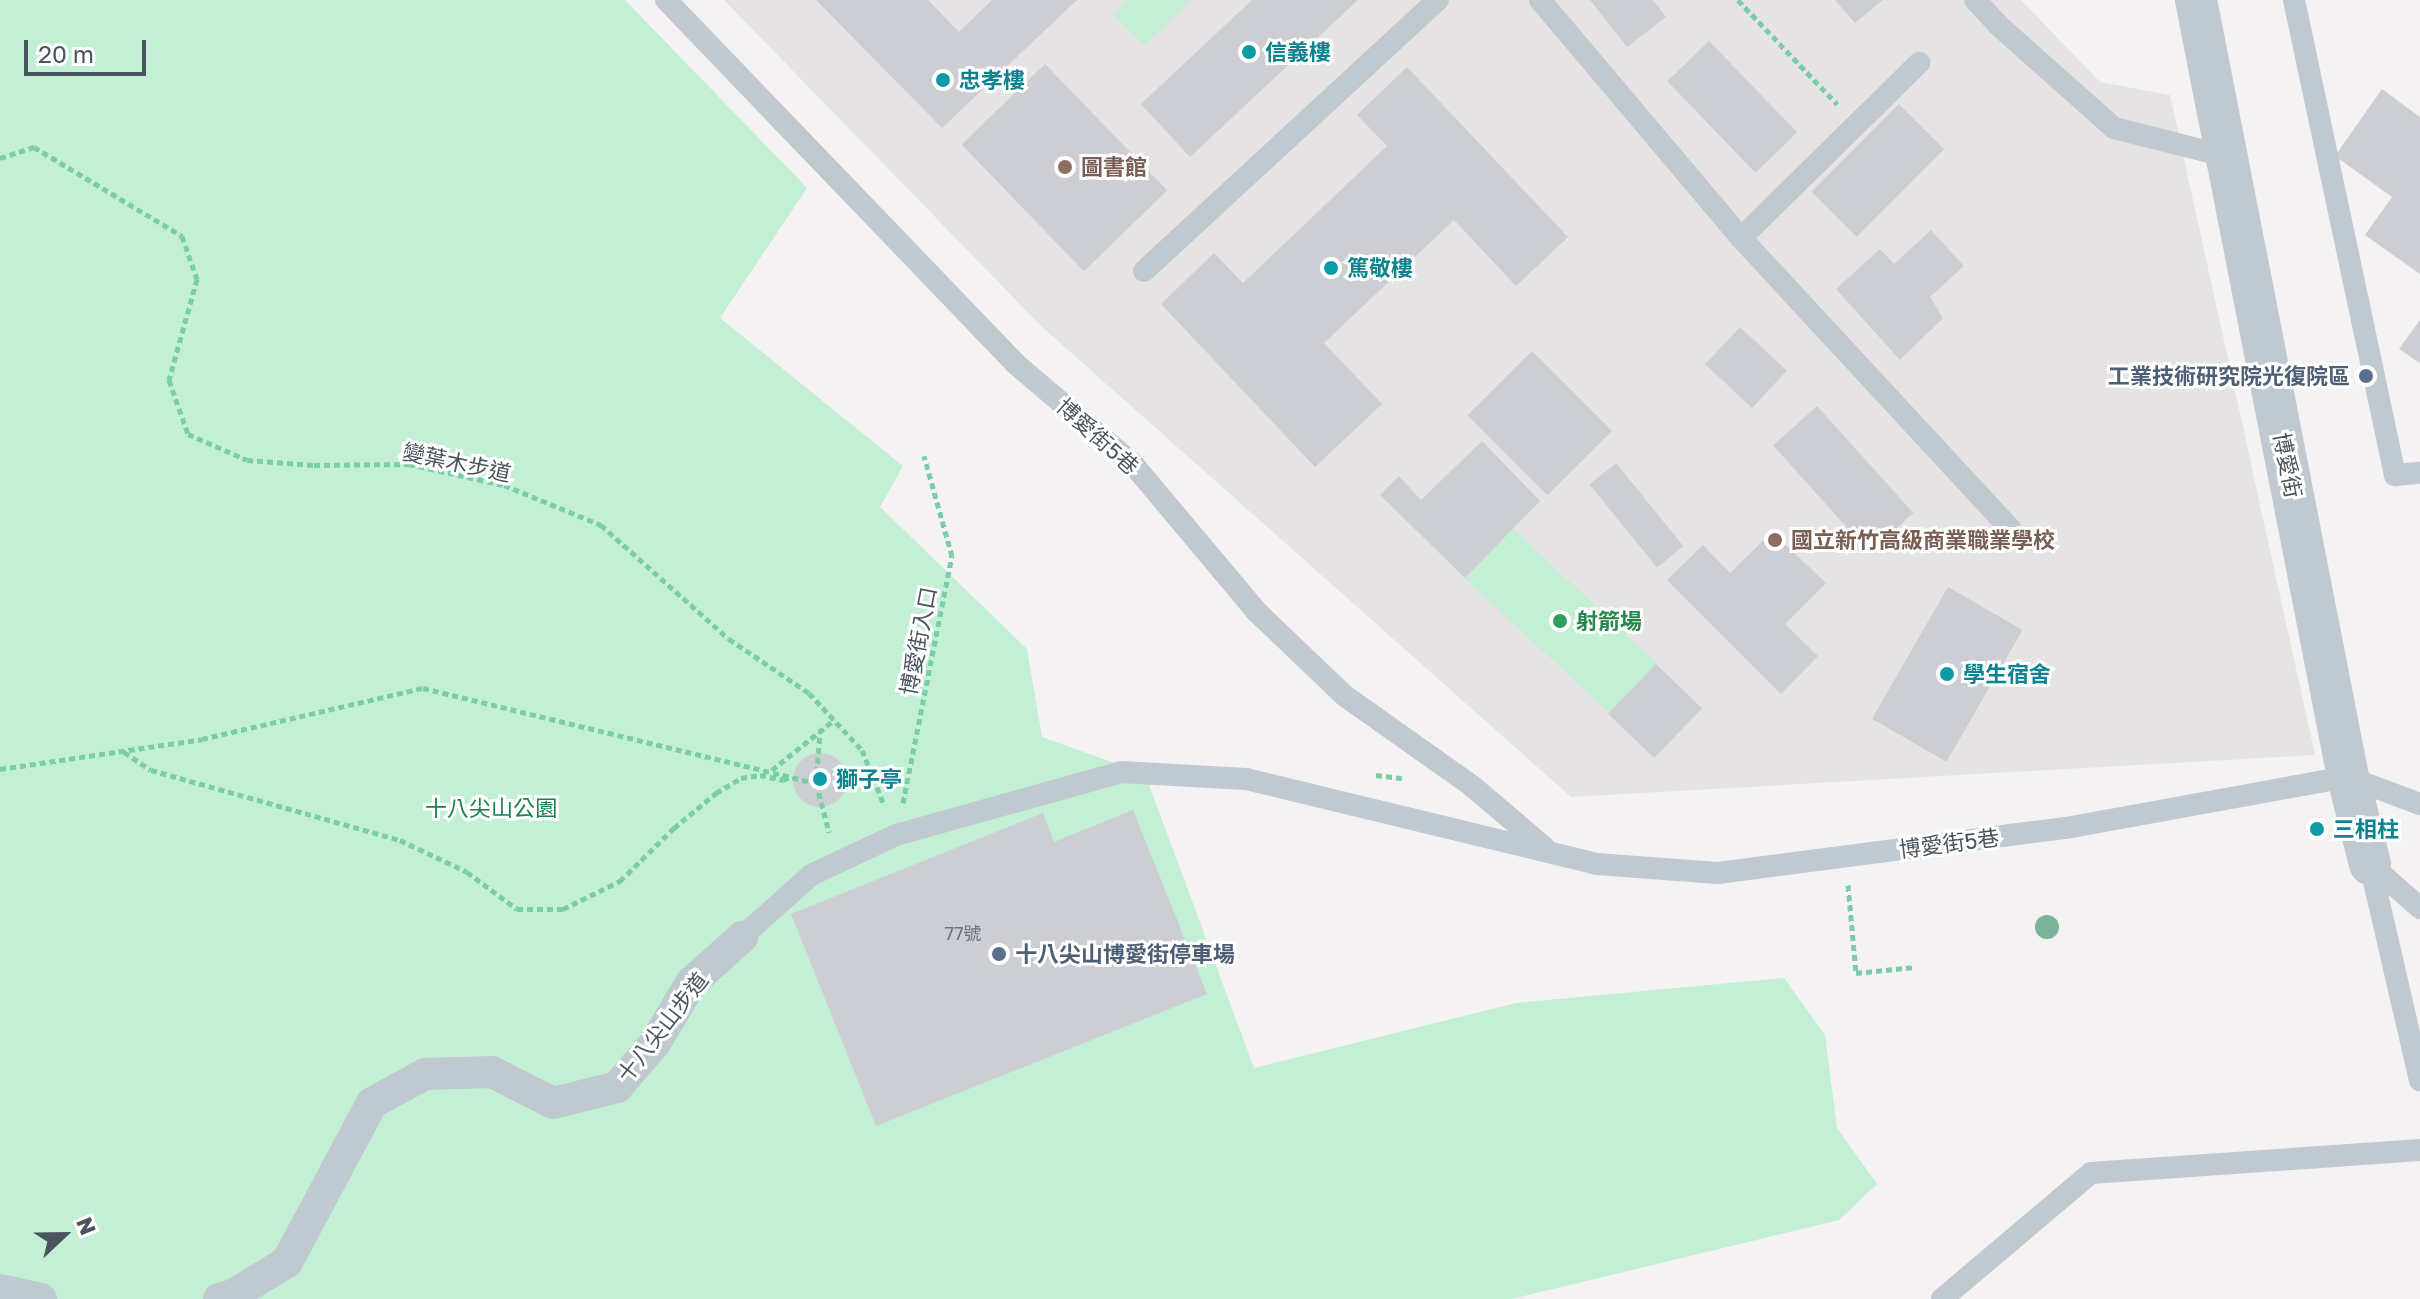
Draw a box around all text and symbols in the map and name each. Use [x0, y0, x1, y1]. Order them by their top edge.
scale bar [28, 24, 150, 74]
text: 20 m [38, 39, 94, 68]
place label: 信義樓 [1265, 39, 1331, 65]
marker: 信義樓 [1240, 43, 1258, 61]
place label: 忠孝樓 [959, 67, 1025, 93]
marker: 忠孝樓 [934, 71, 952, 89]
place label: 圖書館 [1081, 154, 1147, 180]
marker: 圖書館 [1056, 158, 1074, 176]
place label: 篤敬樓 [1347, 255, 1413, 281]
marker: 篤敬樓 [1322, 259, 1340, 277]
place label: 工業技術研究院光復院區 [2108, 363, 2350, 389]
marker: 工業技術研究院光復院區 [2357, 367, 2375, 385]
street label: 博愛街5巷 [1052, 392, 1144, 480]
street label: 博愛街 [2269, 430, 2307, 500]
street label: 變葉木步道 [400, 438, 514, 486]
place label: 國立新竹高級商業職業學校 [1791, 527, 2055, 553]
marker: 國立新竹高級商業職業學校 [1766, 531, 1784, 549]
street label: 博愛街入口 [895, 584, 941, 698]
place label: 射箭場 [1576, 608, 1642, 634]
marker: 射箭場 [1551, 612, 1569, 630]
place label: 學生宿舍 [1963, 661, 2051, 687]
marker: 學生宿舍 [1938, 665, 1956, 683]
place label: 獅子亭 [836, 766, 902, 792]
marker: 獅子亭 [811, 770, 829, 788]
park label: 十八尖山公園 [425, 795, 557, 821]
place label: 三相柱 [2333, 816, 2399, 842]
marker: 三相柱 [2308, 820, 2326, 838]
street label: 博愛街5巷 [1897, 824, 2001, 862]
house number: 77號 [944, 922, 982, 944]
place label: 十八尖山博愛街停車場 [1015, 941, 1235, 967]
marker: 十八尖山博愛街停車場 [990, 945, 1008, 963]
street label: 十八尖山步道 [611, 967, 713, 1087]
north arrow [24, 1195, 104, 1275]
text: N [71, 1213, 102, 1239]

